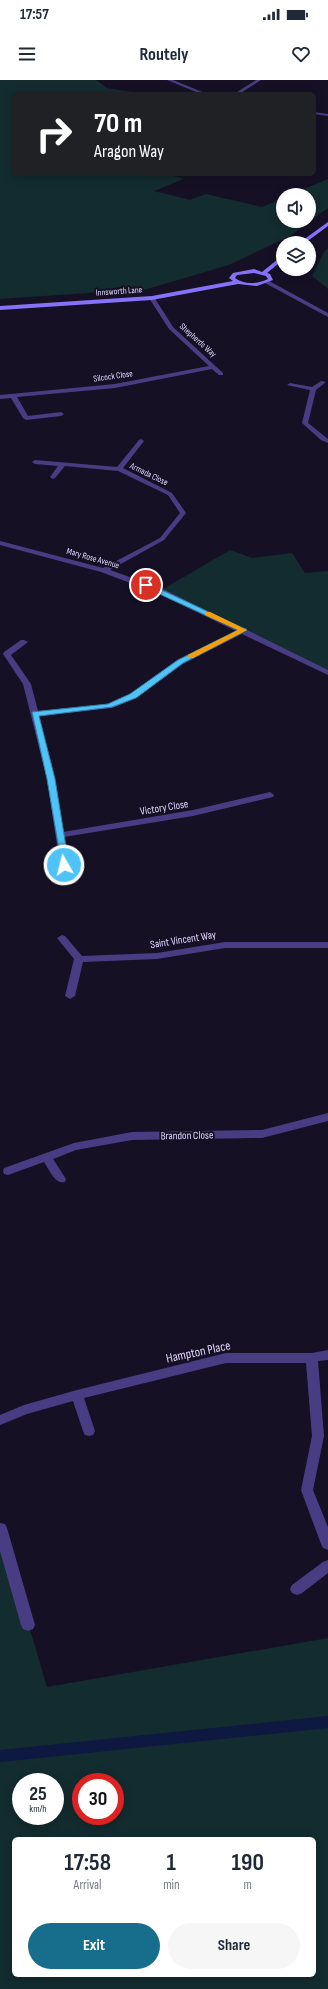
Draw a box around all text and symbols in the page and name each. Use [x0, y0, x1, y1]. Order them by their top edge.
text: 17:57 [20, 5, 49, 24]
icon: menu [16, 43, 38, 65]
icon: heart [290, 43, 312, 65]
text: Routely [139, 44, 189, 65]
text: 70 m [94, 107, 142, 140]
icon: right [28, 108, 80, 160]
text: Aragon Way [94, 141, 164, 162]
map controls [276, 188, 316, 276]
button: sound [276, 188, 316, 228]
button: layers [276, 236, 316, 276]
street label: Innsworth Lane [95, 284, 143, 299]
street label: Shepherds Way [177, 321, 219, 360]
street label: Silcock Close [93, 368, 134, 385]
street label: Armada Close [127, 460, 170, 489]
street label: Mary Rose Avenue [65, 546, 121, 571]
pin [129, 568, 163, 602]
icon: arrive [135, 574, 157, 596]
street label: Victory Close [139, 797, 189, 818]
position arrow [43, 844, 85, 886]
street label: Saint Vincent Way [149, 928, 218, 951]
street label: Brandon Close [161, 1129, 213, 1142]
street label: Hampton Place [165, 1337, 232, 1367]
speed limit sign: 30 [72, 1773, 124, 1825]
text: 25 [29, 1782, 47, 1806]
text: km/h [29, 1803, 47, 1815]
text: 17:58 [64, 1848, 111, 1877]
text: 1 [167, 1848, 176, 1877]
text: 190 [232, 1848, 264, 1877]
text: Arrival [74, 1877, 102, 1893]
text: min [163, 1877, 179, 1893]
text: m [244, 1877, 252, 1893]
button: Exit [28, 1923, 160, 1969]
button: Share [168, 1923, 300, 1969]

